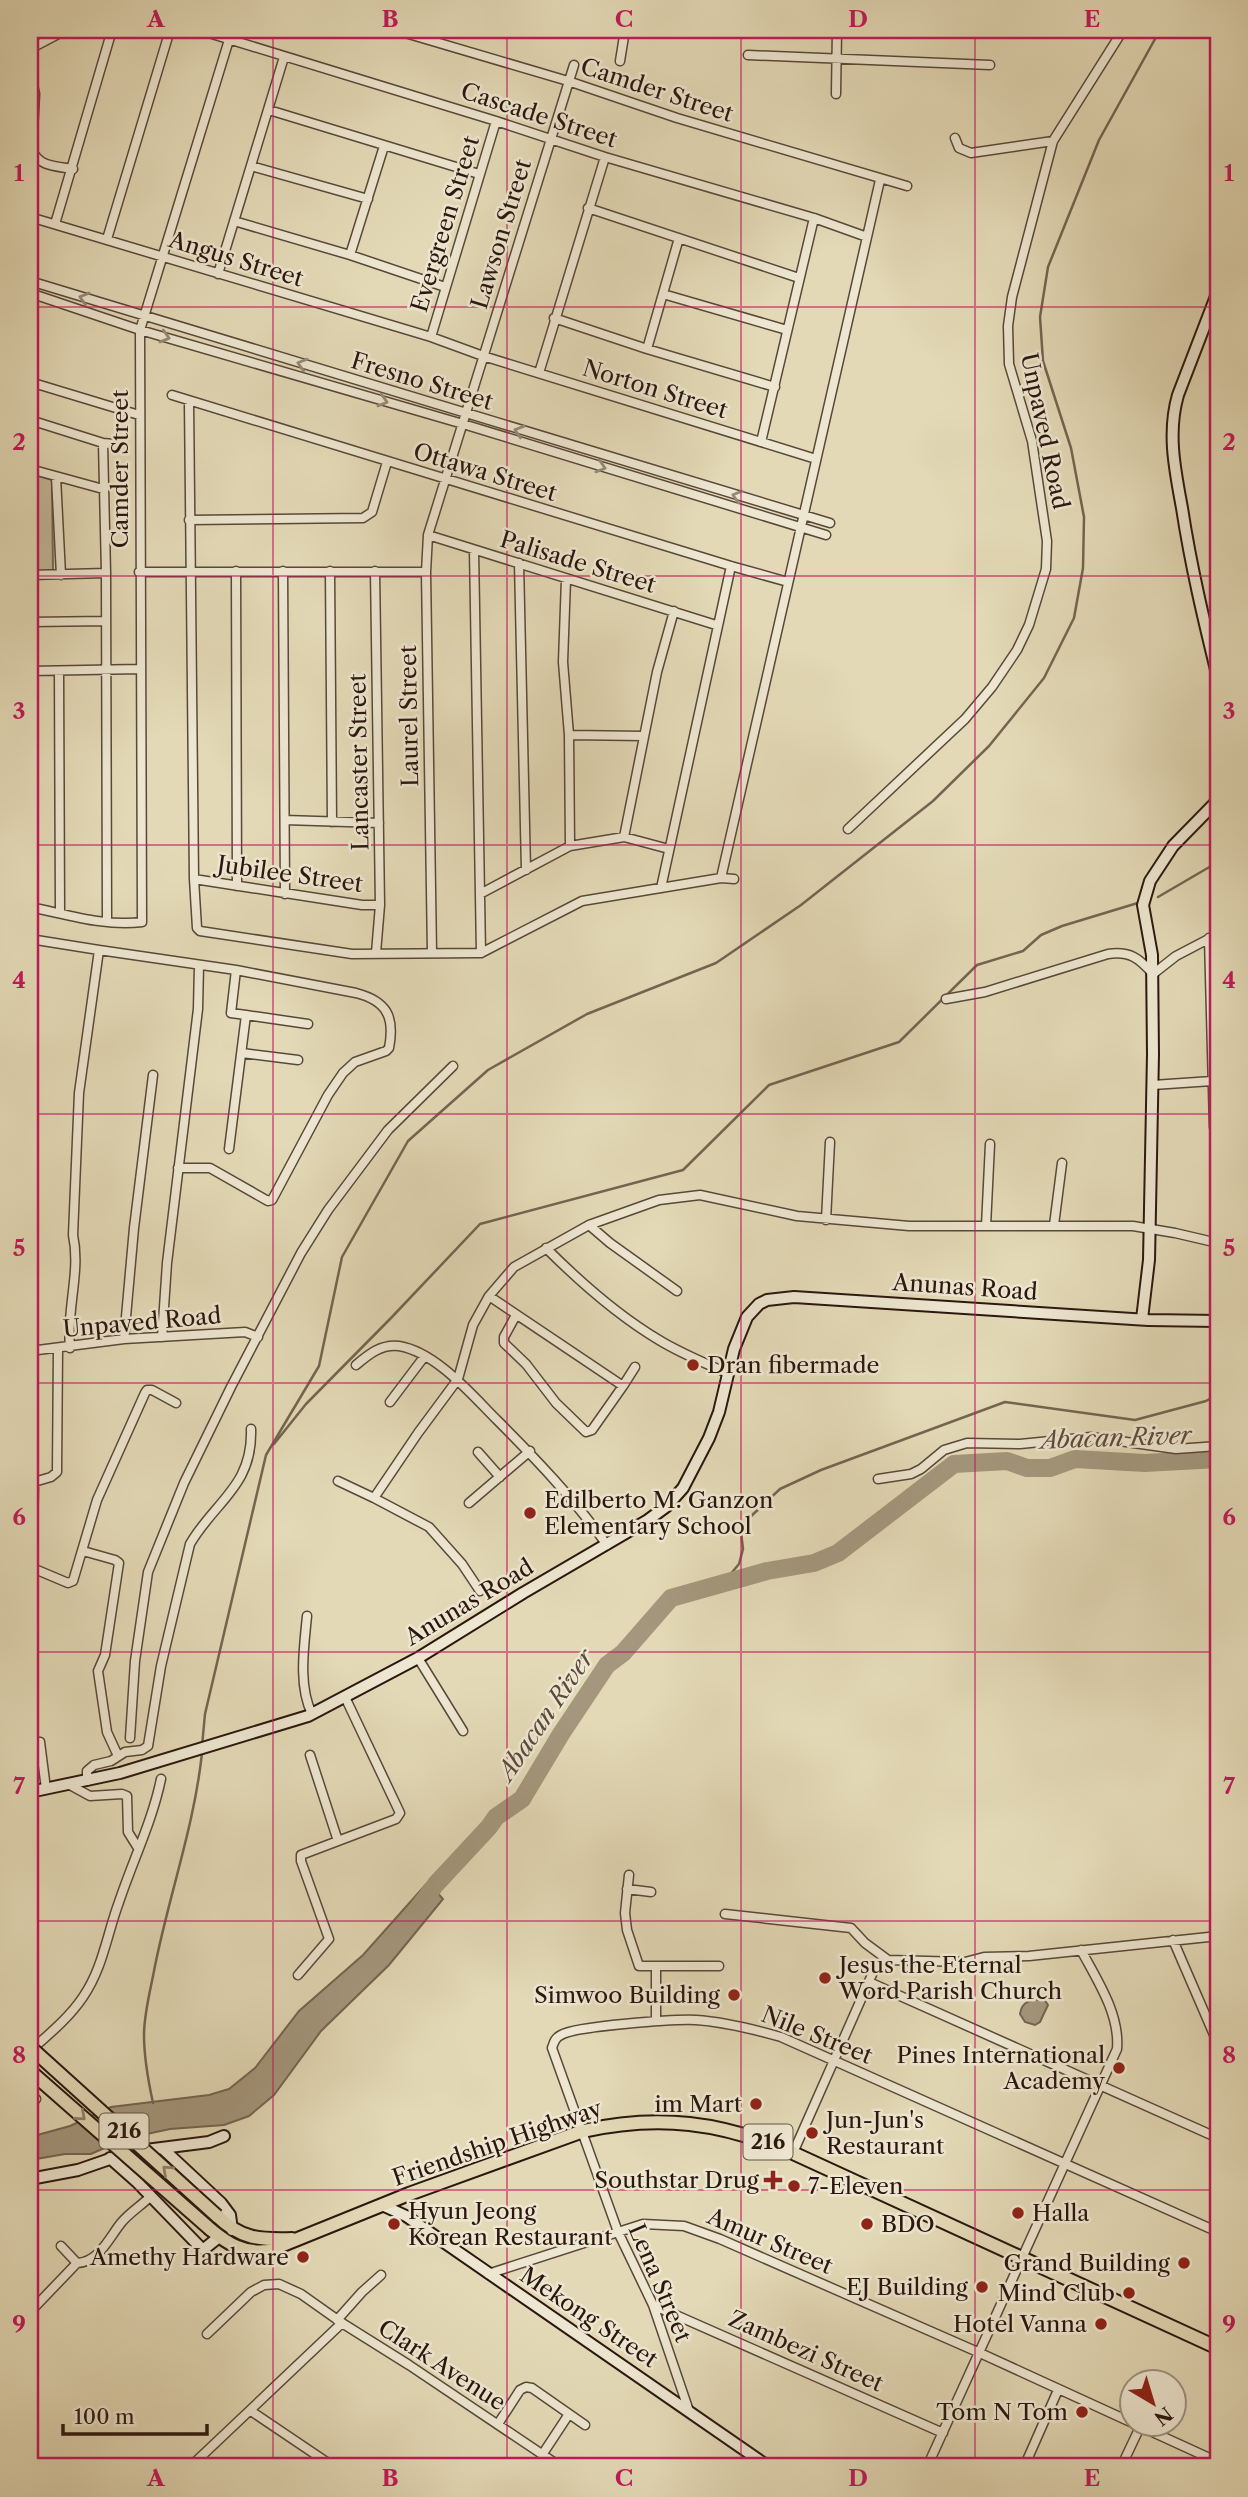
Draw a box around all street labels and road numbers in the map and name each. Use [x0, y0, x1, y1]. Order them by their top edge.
street label: Camder Street [577, 52, 737, 128]
street label: Cascade Street [457, 77, 621, 153]
street label: Evergreen Street [405, 132, 485, 316]
street label: Lawson Street [465, 156, 537, 312]
street label: Angus Street [164, 225, 307, 293]
street label: Fresno Street [348, 346, 496, 416]
street label: Unpaved Road [1015, 350, 1075, 512]
street label: Norton Street [579, 354, 731, 424]
street label: Camder Street [106, 390, 134, 548]
street label: Ottawa Street [410, 437, 560, 507]
street label: Palisade Street [497, 525, 659, 599]
street label: Laurel Street [394, 645, 424, 787]
street label: Lancaster Street [343, 673, 375, 851]
street label: Jubilee Street [212, 849, 365, 898]
street label: Anunas Road [891, 1268, 1038, 1306]
street label: Unpaved Road [62, 1301, 222, 1343]
street label: Anunas Road [399, 1553, 538, 1652]
street label: Nile Street [758, 2000, 876, 2070]
street label: Friendship Highway [388, 2094, 606, 2192]
road number: 216 [100, 2114, 148, 2148]
road number: 216 [744, 2124, 792, 2160]
street label: Amur Street [702, 2202, 837, 2280]
street label: Lena Street [623, 2220, 697, 2346]
street label: Mekong Street [515, 2261, 663, 2373]
street label: Zambezi Street [724, 2304, 888, 2398]
street label: Clark Avenue [373, 2313, 511, 2417]

